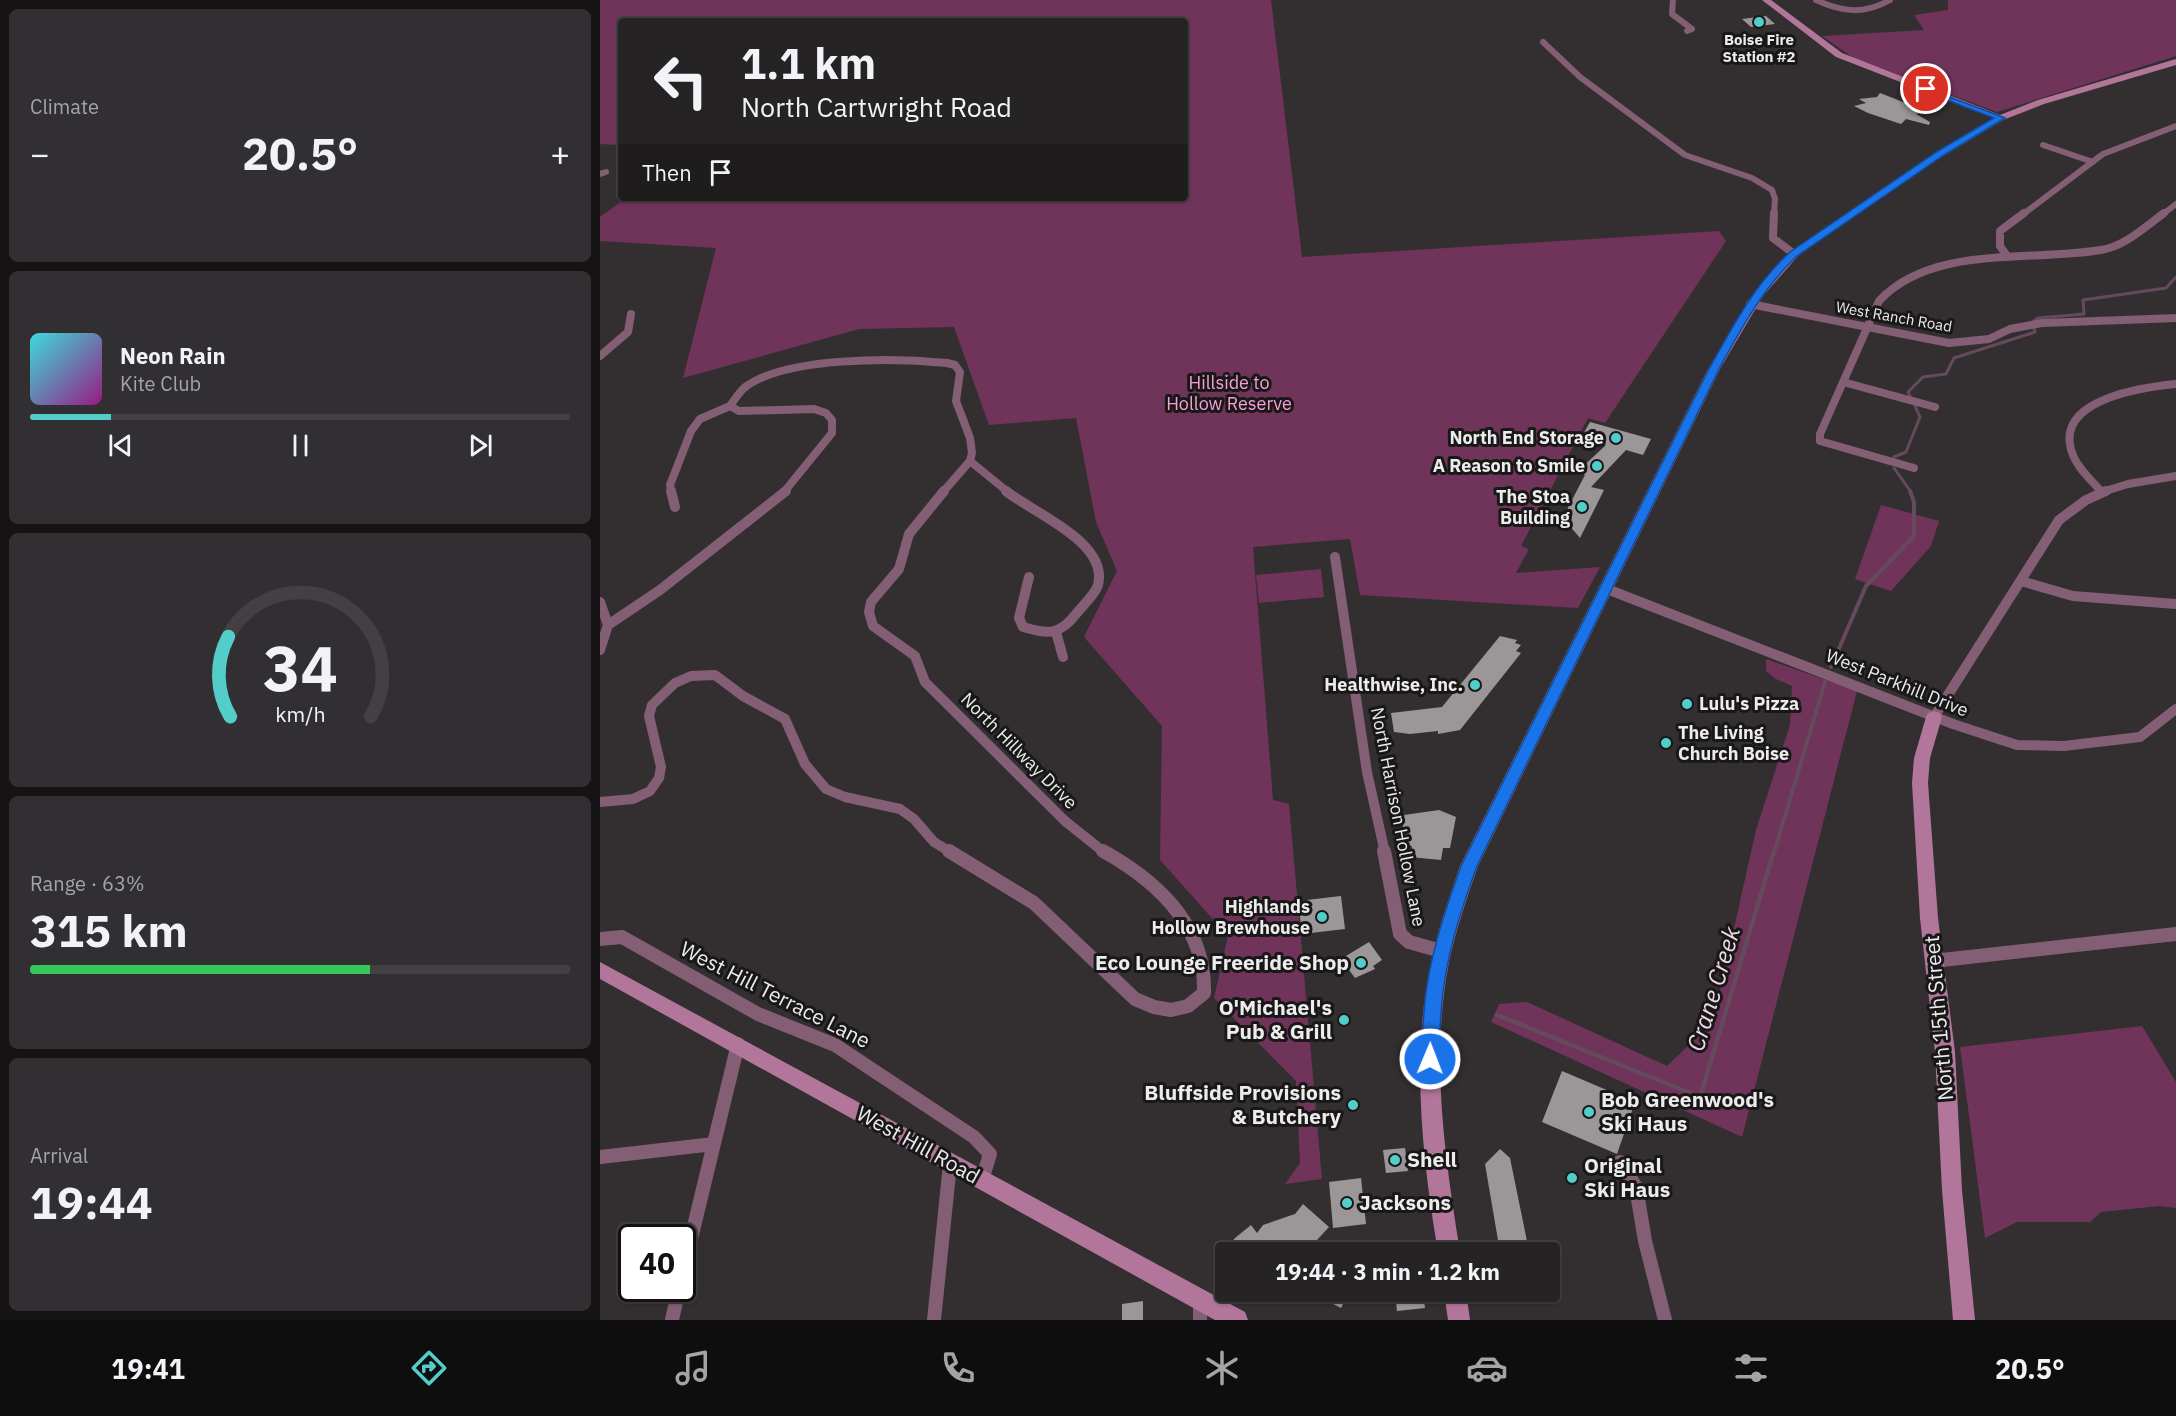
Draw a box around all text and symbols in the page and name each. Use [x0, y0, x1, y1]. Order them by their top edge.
marker: Boise Fire Station #2 [1752, 15, 1766, 29]
place label: Boise Fire Station #2 [1723, 30, 1795, 66]
text: 1.1 km [741, 36, 876, 91]
icon: left [642, 42, 720, 120]
pin [1900, 63, 1951, 114]
icon: arrive [1909, 72, 1942, 105]
text: North Cartwright Road [741, 89, 1012, 124]
text: Climate [30, 93, 99, 120]
text: 20.5° [242, 124, 358, 182]
text: − [30, 132, 50, 175]
text: + [550, 132, 570, 175]
icon: arrive [704, 156, 737, 189]
text: Then [642, 158, 692, 187]
street label: West Ranch Road [1835, 297, 1954, 336]
text: Neon Rain [120, 341, 226, 370]
text: Kite Club [120, 370, 201, 397]
park label: Hillside to Hollow Reserve [1166, 371, 1292, 415]
place label: North End Storage [1449, 426, 1604, 449]
icon: previous [104, 429, 137, 462]
icon: pause [284, 429, 317, 462]
icon: next [464, 429, 497, 462]
marker: North End Storage [1609, 431, 1623, 445]
place label: A Reason to Smile [1433, 454, 1585, 477]
marker: A Reason to Smile [1590, 459, 1604, 473]
place label: The Stoa Building [1496, 485, 1570, 529]
marker: The Stoa Building [1575, 500, 1589, 514]
text: 34 [263, 627, 337, 708]
street label: West Parkhill Drive [1823, 643, 1972, 722]
place label: Healthwise, Inc. [1324, 673, 1463, 696]
marker: Healthwise, Inc. [1468, 678, 1482, 692]
street label: North Hillway Drive [956, 688, 1082, 814]
place label: Lulu's Pizza [1699, 692, 1799, 715]
marker: Lulu's Pizza [1680, 697, 1694, 711]
text: km/h [275, 700, 325, 728]
street label: North Harrison Hollow Lane [1366, 705, 1431, 929]
place label: The Living Church Boise [1678, 721, 1789, 765]
marker: The Living Church Boise [1659, 736, 1673, 750]
text: Range · 63% [30, 870, 145, 897]
place label: Highlands Hollow Brewhouse [1152, 895, 1310, 939]
text: 315 km [30, 901, 188, 959]
marker: Highlands Hollow Brewhouse [1315, 910, 1329, 924]
water label: Crane Creek [1679, 922, 1747, 1055]
street label: West Hill Terrace Lane [676, 934, 875, 1054]
street label: North 15th Street [1917, 934, 1959, 1102]
place label: Eco Lounge Freeride Shop [1095, 948, 1349, 976]
marker: Eco Lounge Freeride Shop [1354, 956, 1368, 970]
place label: O'Michael's Pub & Grill [1219, 993, 1332, 1045]
marker: O'Michael's Pub & Grill [1337, 1013, 1351, 1027]
position arrow [1398, 1027, 1462, 1091]
place label: Bluffside Provisions & Butchery [1144, 1078, 1342, 1130]
place label: Bob Greenwood's Ski Haus [1601, 1085, 1774, 1137]
marker: Bluffside Provisions & Butchery [1346, 1098, 1360, 1112]
street label: West Hill Road [852, 1099, 985, 1190]
marker: Bob Greenwood's Ski Haus [1582, 1105, 1596, 1119]
text: Arrival [30, 1142, 88, 1169]
place label: Shell [1407, 1145, 1457, 1173]
place label: Original Ski Haus [1584, 1151, 1670, 1203]
marker: Shell [1388, 1153, 1402, 1167]
marker: Original Ski Haus [1565, 1171, 1579, 1185]
text: 19:44 [30, 1173, 153, 1231]
place label: Jacksons [1359, 1188, 1451, 1216]
marker: Jacksons [1340, 1196, 1354, 1210]
speed limit sign: 40 [618, 1224, 696, 1302]
text: 19:44 · 3 min · 1.2 km [1275, 1257, 1500, 1286]
icon: directions [408, 1347, 450, 1389]
icon: music [672, 1347, 714, 1389]
icon: phone [937, 1347, 979, 1389]
icon: climate [1201, 1347, 1243, 1389]
icon: car [1466, 1347, 1508, 1389]
icon: filters [1730, 1347, 1772, 1389]
text: 19:41 [111, 1351, 185, 1386]
text: 20.5° [1995, 1351, 2065, 1386]

